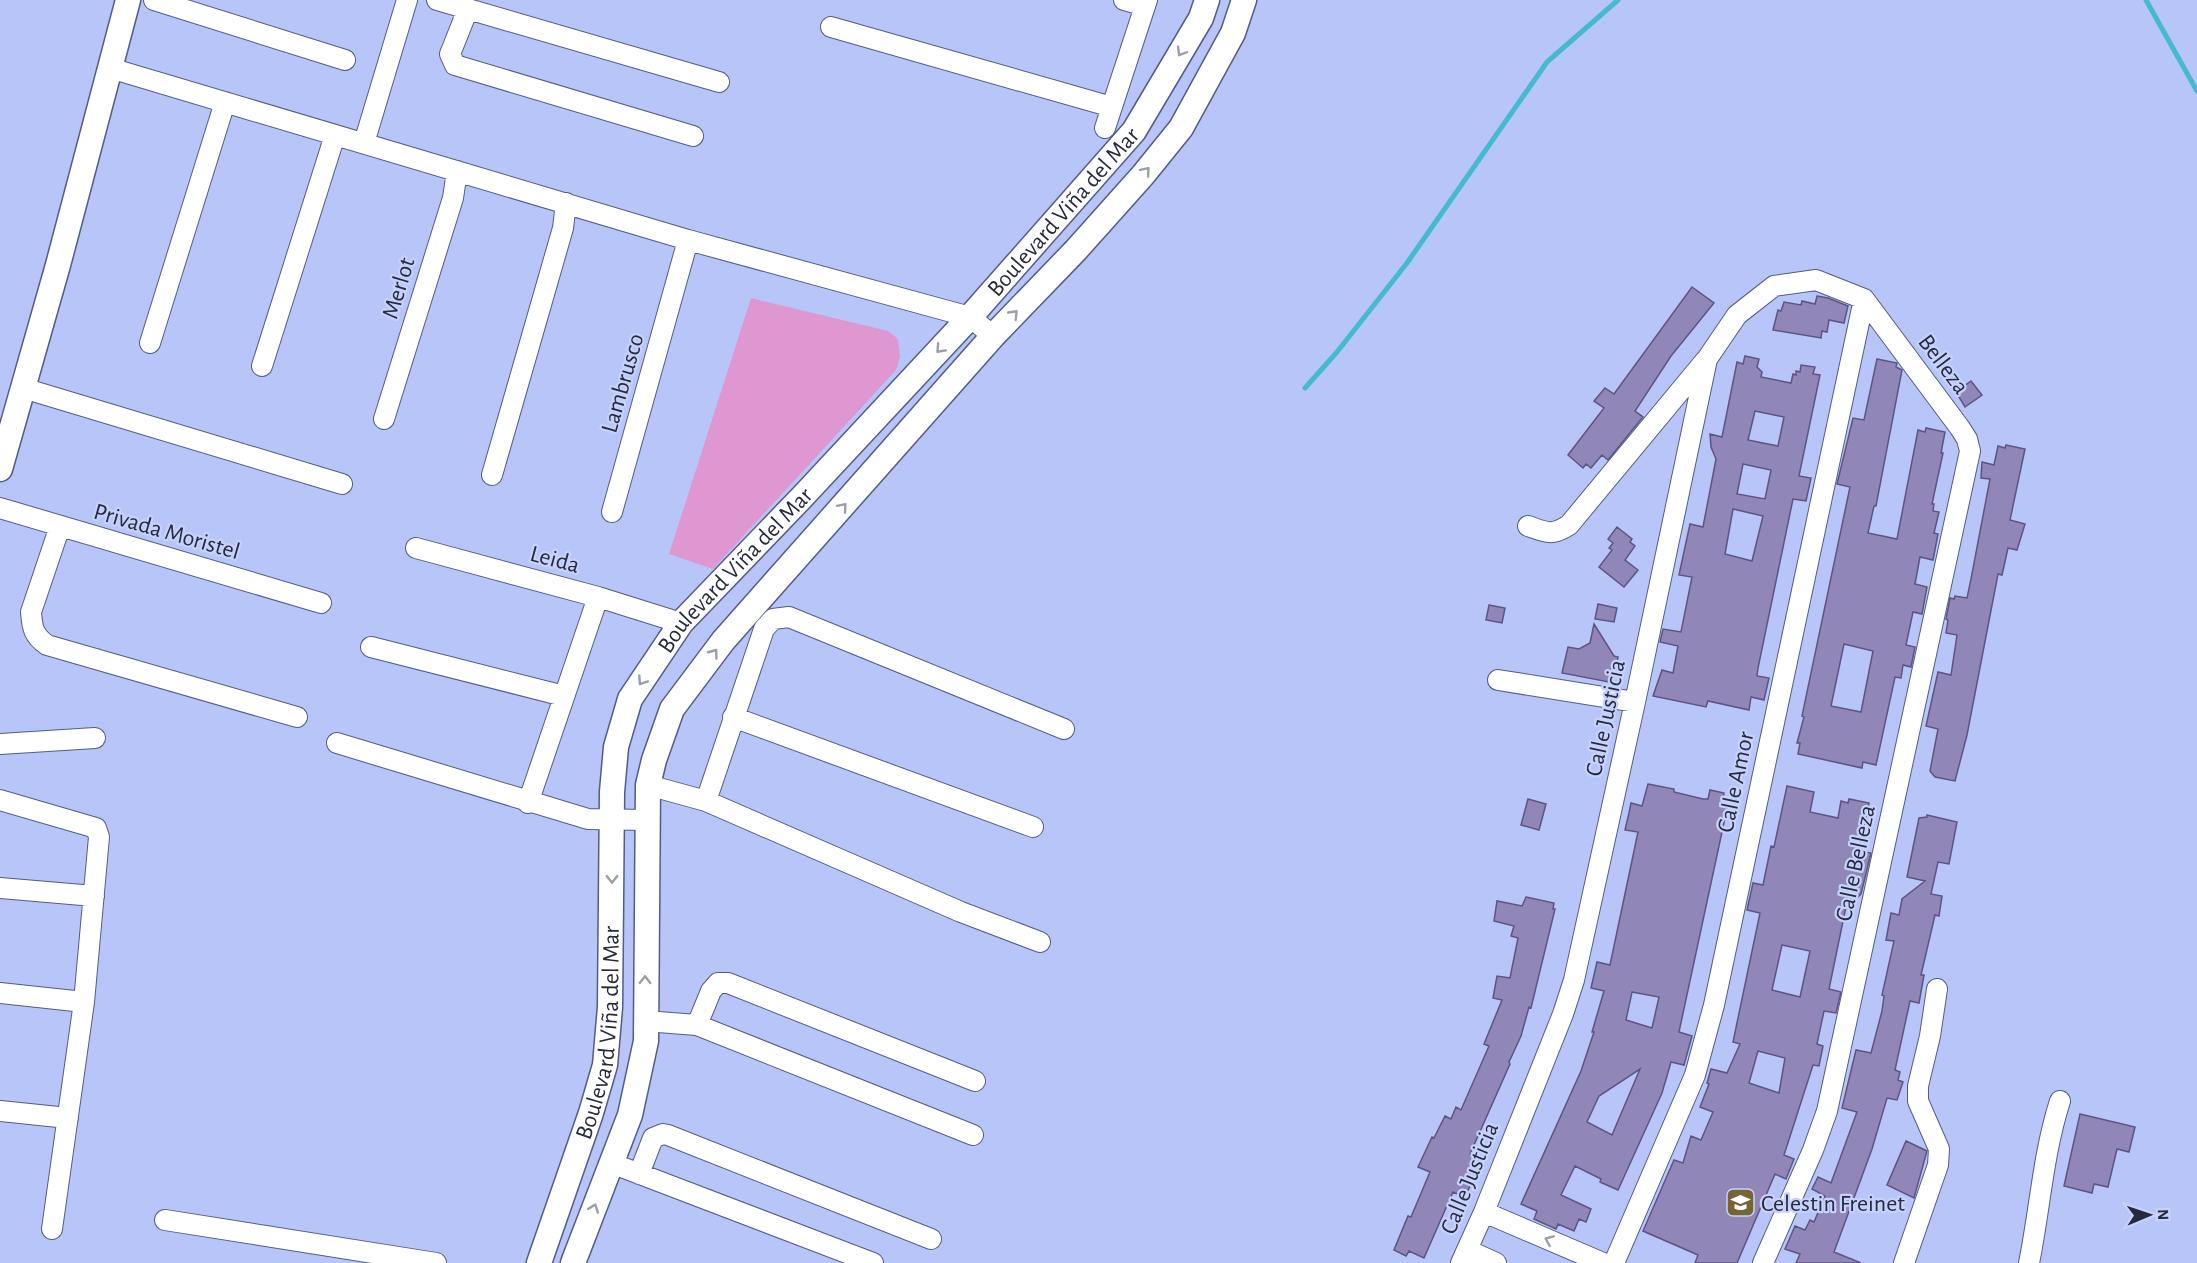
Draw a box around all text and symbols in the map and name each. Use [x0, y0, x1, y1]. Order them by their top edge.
one-way arrow [1176, 46, 1188, 56]
street label: Boulevard Viña del Mar [983, 123, 1144, 301]
one-way arrow [1139, 167, 1150, 178]
street label: Merlot [378, 254, 420, 322]
one-way arrow [1007, 311, 1018, 321]
street label: Belleza [1913, 330, 1973, 399]
street label: Lambrusco [597, 331, 649, 436]
one-way arrow [936, 343, 947, 353]
street label: Boulevard Viña del Mar [654, 483, 818, 657]
street label: Privada Moristel [91, 500, 242, 564]
one-way arrow [836, 503, 847, 514]
street label: Leida [527, 542, 582, 578]
one-way arrow [706, 649, 717, 660]
street label: Calle Justicia [1582, 658, 1630, 779]
one-way arrow [638, 675, 649, 686]
street label: Calle Amor [1714, 729, 1758, 835]
street label: Calle Belleza [1832, 803, 1880, 923]
one-way arrow [606, 874, 618, 883]
street label: Boulevard Viña del Mar [572, 926, 624, 1143]
one-way arrow [639, 975, 652, 984]
street label: Calle Justicia [1437, 1119, 1503, 1238]
north arrow [2119, 1185, 2179, 1245]
school or university icon: Celestin Freinet [1724, 1187, 1756, 1219]
place label: Celestin Freinet [1761, 1192, 1905, 1216]
one-way arrow [587, 1204, 599, 1215]
text: N [2155, 1209, 2171, 1220]
one-way arrow [1544, 1235, 1555, 1247]

